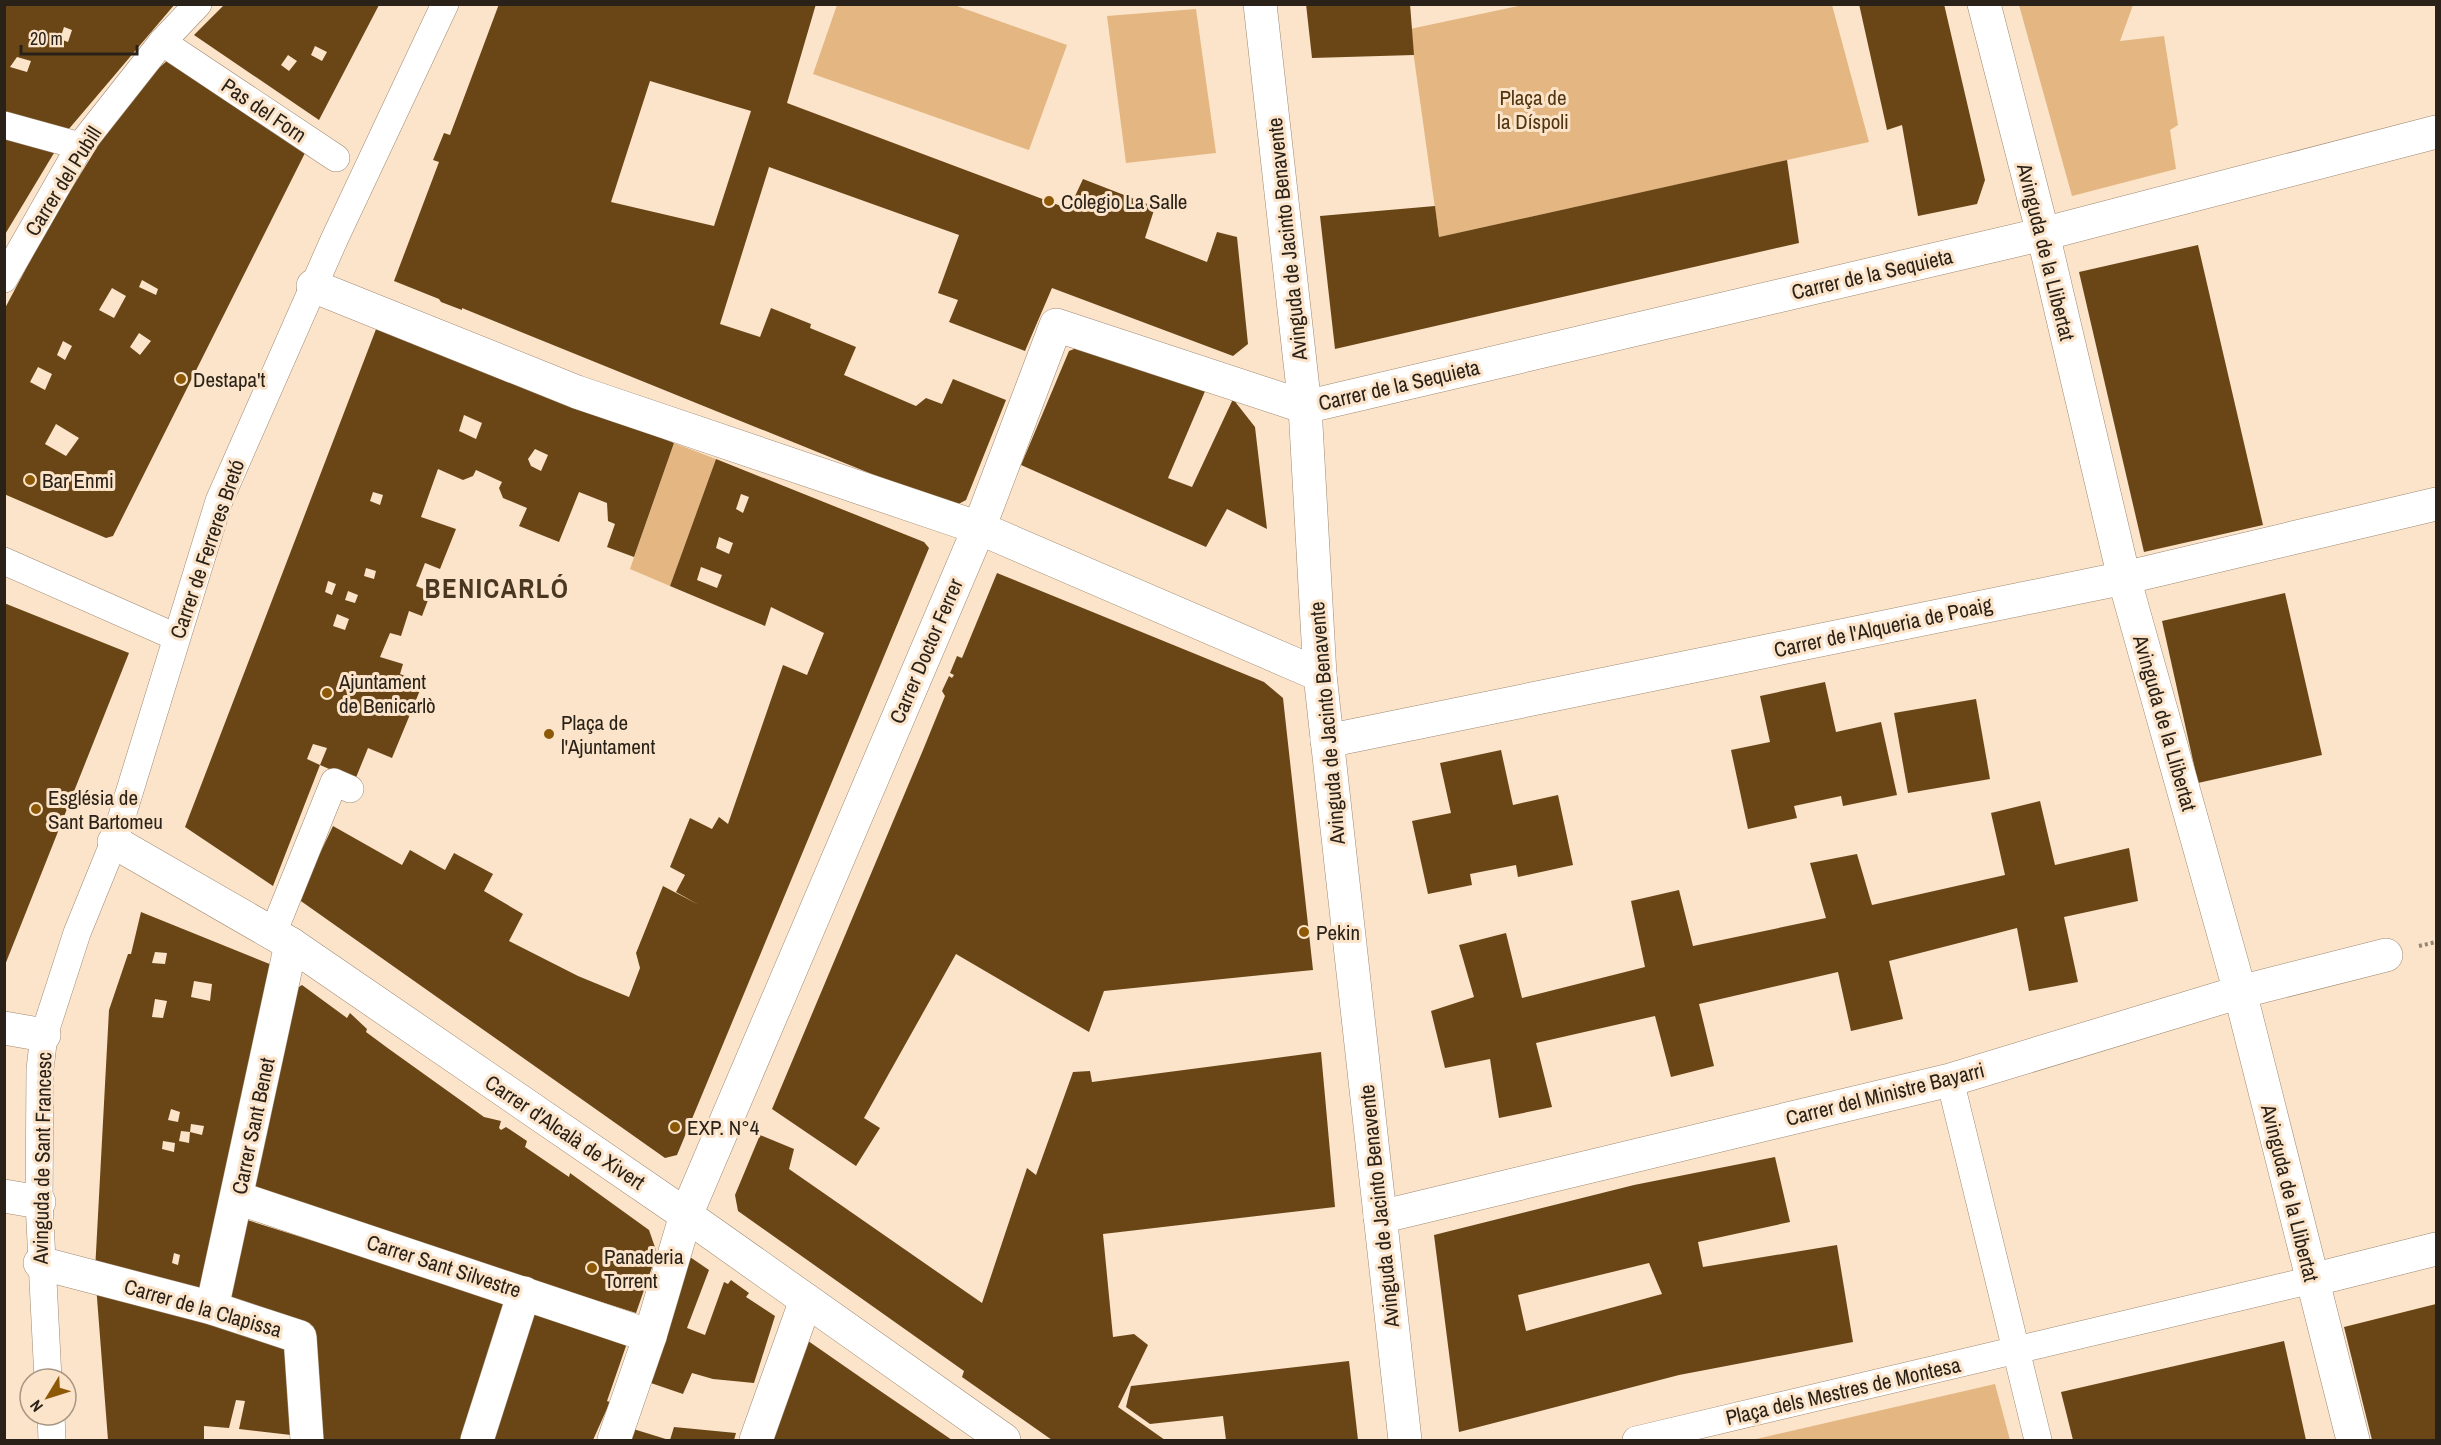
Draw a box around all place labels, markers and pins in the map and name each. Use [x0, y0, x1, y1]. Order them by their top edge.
place label: Colegio La Salle [1061, 187, 1187, 216]
marker: Colegio La Salle [1042, 194, 1056, 208]
place label: Destapa't [193, 365, 265, 394]
marker: Destapa't [174, 372, 188, 386]
place label: Bar Enmi [42, 466, 114, 495]
marker: Bar Enmi [23, 473, 37, 487]
place label: Ajuntament de Benicarlò [338, 667, 436, 720]
marker: Ajuntament de Benicarlò [320, 686, 334, 700]
place label: Plaça de l'Ajuntament [561, 708, 655, 761]
marker: Plaça de l'Ajuntament [542, 727, 556, 741]
place label: Església de Sant Bartomeu [48, 783, 163, 836]
marker: Església de Sant Bartomeu [29, 802, 43, 816]
place label: Pekin [1316, 918, 1360, 947]
marker: Pekin [1297, 925, 1311, 939]
place label: EXP. N°4 [687, 1113, 760, 1142]
marker: EXP. N°4 [668, 1120, 682, 1134]
place label: Panaderia Torrent [604, 1242, 684, 1295]
marker: Panaderia Torrent [585, 1261, 599, 1275]

